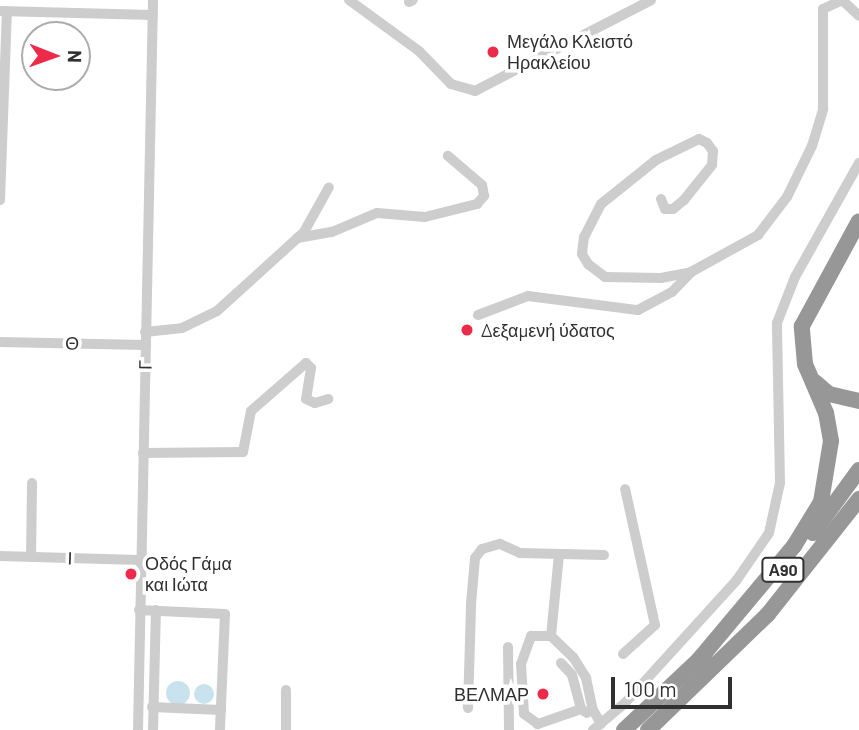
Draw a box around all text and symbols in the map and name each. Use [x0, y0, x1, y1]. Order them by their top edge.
north arrow [21, 21, 91, 91]
place label: Μεγάλο Κλειστό Ηρακλείου [507, 31, 633, 74]
marker: Μεγάλο Κλειστό Ηρακλείου [485, 44, 501, 60]
text: N [64, 50, 87, 63]
place label: Δεξαμενή ύδατος [481, 319, 615, 341]
marker: Δεξαμενή ύδατος [459, 322, 475, 338]
street label: Θ [65, 332, 79, 354]
street label: Γ [134, 360, 156, 370]
street label: Ι [67, 547, 73, 569]
place label: Οδός Γάμα και Ιώτα [145, 553, 232, 596]
road number: Α90 [760, 558, 806, 582]
marker: Οδός Γάμα και Ιώτα [123, 566, 139, 582]
scale bar [614, 664, 735, 708]
text: 100 m [624, 676, 677, 701]
place label: ΒΕΛΜΑΡ [454, 683, 529, 705]
marker: ΒΕΛΜΑΡ [535, 686, 551, 702]

